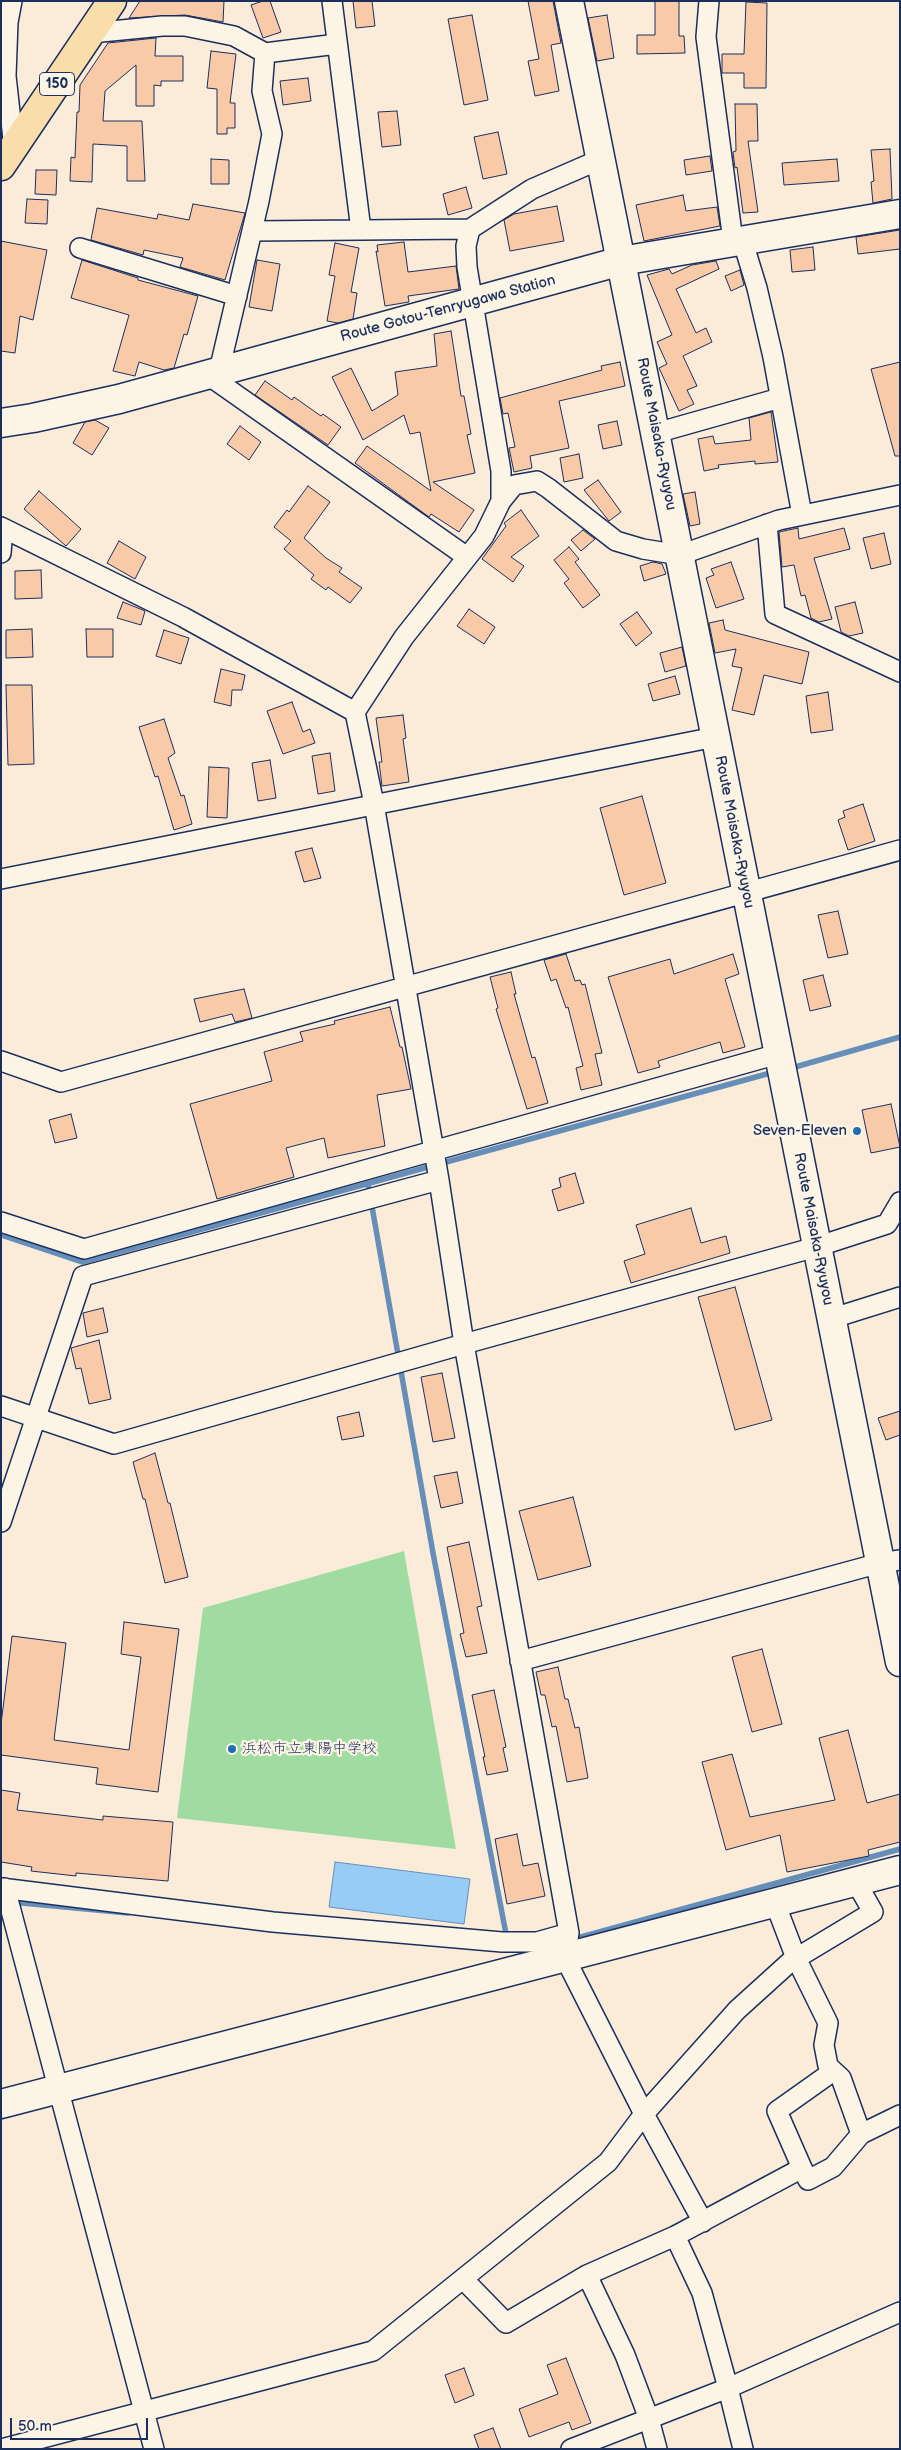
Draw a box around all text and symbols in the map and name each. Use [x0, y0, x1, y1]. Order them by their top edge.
road number: 150 [40, 72, 74, 96]
street label: Route Gotou-Tenryugawa Station [339, 272, 557, 346]
street label: Route Maisaka-Ryuyou [632, 356, 680, 512]
street label: Route Maisaka-Ryuyou [710, 754, 758, 910]
place label: Seven-Eleven [753, 1122, 847, 1140]
marker: Seven-Eleven [851, 1125, 863, 1137]
street label: Route Maisaka-Ryuyou [789, 1151, 837, 1307]
place label: 浜松市立東陽中学校 [242, 1740, 377, 1758]
marker: 浜松市立東陽中学校 [226, 1743, 238, 1755]
scale bar [12, 2408, 150, 2440]
text: 50 m [18, 2417, 52, 2436]

